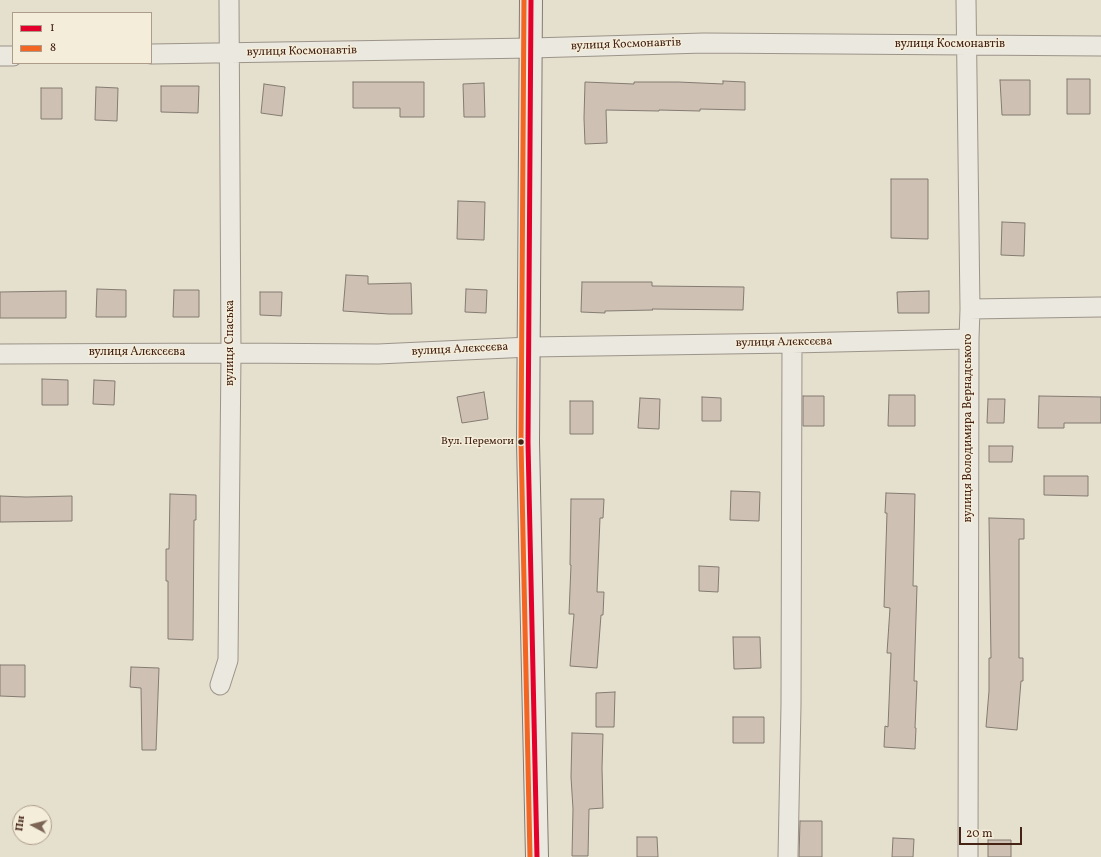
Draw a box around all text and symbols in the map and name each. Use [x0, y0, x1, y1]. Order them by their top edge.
legend [12, 12, 152, 64]
text: 1 [50, 20, 55, 36]
street label: вулиця Космонавтів [571, 36, 681, 54]
street label: вулиця Космонавтів [895, 38, 1005, 52]
text: 8 [50, 40, 56, 56]
street label: вулиця Космонавтів [247, 44, 357, 60]
street label: вулиця Спаська [224, 300, 238, 386]
street label: вулиця Володимира Вернадського [962, 334, 976, 522]
street label: вулиця Алєксєєва [736, 335, 832, 351]
street label: вулиця Алєксєєва [411, 340, 509, 360]
street label: вулиця Алєксєєва [89, 346, 185, 360]
place label: Вул. Перемоги [441, 435, 514, 449]
marker: Вул. Перемоги [516, 437, 526, 447]
north arrow [12, 805, 52, 845]
text: Пн [12, 815, 29, 832]
scale bar [961, 819, 1024, 845]
text: 20 m [966, 826, 993, 842]

